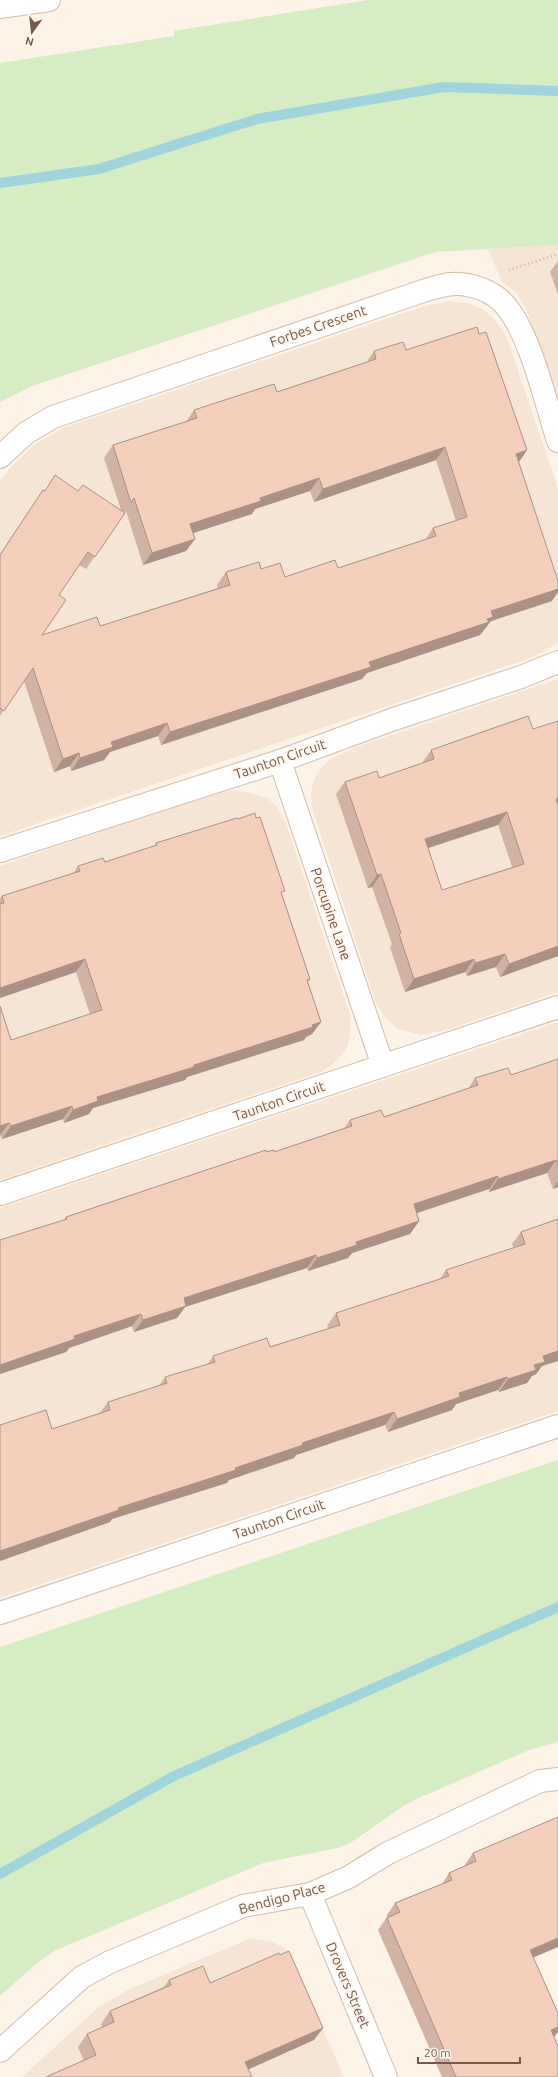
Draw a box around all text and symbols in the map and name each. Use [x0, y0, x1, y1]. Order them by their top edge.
north arrow [12, 12, 52, 52]
text: N [24, 35, 35, 49]
street label: Forbes Crescent [267, 302, 369, 350]
street label: Taunton Circuit [232, 736, 328, 782]
street label: Porcupine Lane [308, 866, 354, 962]
street label: Taunton Circuit [231, 1078, 327, 1124]
street label: Taunton Circuit [231, 1496, 327, 1542]
street label: Bendigo Place [237, 1879, 327, 1917]
street label: Drovers Street [323, 1940, 373, 2031]
scale bar [418, 2039, 520, 2065]
text: 20 m [424, 2046, 451, 2059]

